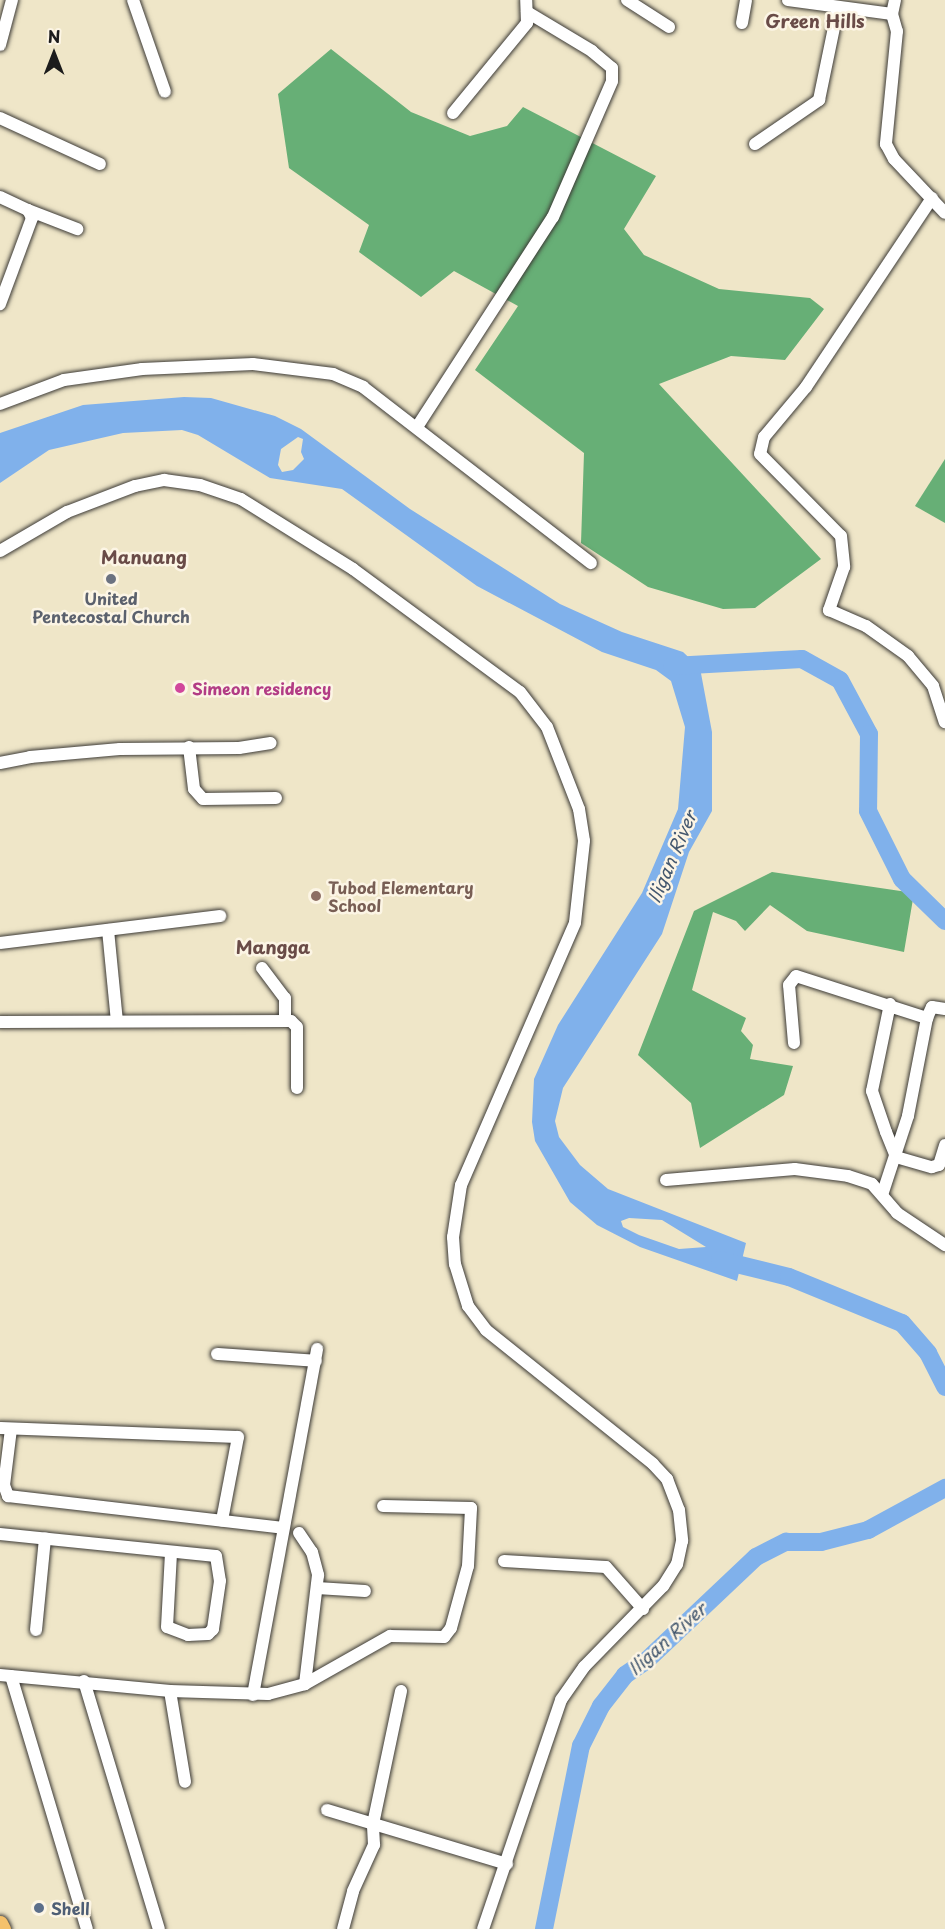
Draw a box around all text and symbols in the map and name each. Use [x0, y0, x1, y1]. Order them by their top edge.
district label: Green Hills [765, 10, 865, 32]
north arrow [24, 24, 84, 84]
text: N [48, 24, 60, 48]
district label: Manuang [101, 546, 187, 568]
marker: United Pentecostal Church [104, 572, 118, 586]
place label: United Pentecostal Church [32, 588, 190, 626]
place label: Simeon residency [192, 678, 331, 698]
marker: Simeon residency [173, 681, 187, 695]
water label: Iligan River [643, 808, 701, 906]
place label: Tubod Elementary School [328, 877, 474, 915]
marker: Tubod Elementary School [309, 889, 323, 903]
district label: Mangga [236, 936, 310, 958]
water label: Iligan River [623, 1598, 711, 1680]
place label: Shell [51, 1898, 89, 1918]
marker: Shell [32, 1901, 46, 1915]

